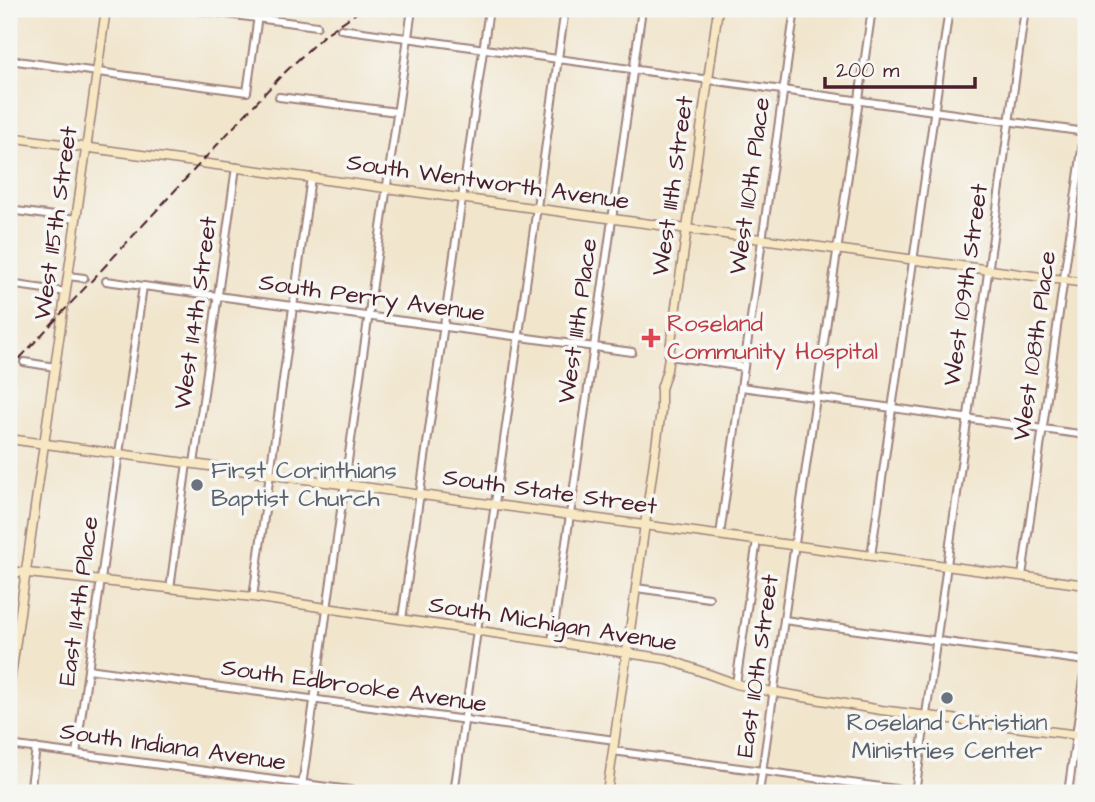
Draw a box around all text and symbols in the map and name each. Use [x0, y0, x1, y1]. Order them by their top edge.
scale bar [825, 46, 976, 90]
text: 200 m [836, 56, 900, 85]
street label: West 111th Street [644, 94, 702, 278]
street label: West 110th Place [721, 95, 779, 277]
street label: West 115th Street [26, 124, 86, 322]
street label: South Wentworth Avenue [345, 145, 631, 219]
street label: West 109th Street [935, 181, 997, 388]
street label: West 114th Street [166, 214, 226, 412]
street label: West 111th Place [550, 236, 606, 406]
street label: West 108th Place [1005, 249, 1065, 443]
street label: South Perry Avenue [257, 265, 487, 332]
place label: Roseland Community Hospital [667, 307, 878, 370]
marker: Roseland Community Hospital [641, 328, 661, 348]
place label: First Corinthians Baptist Church [211, 454, 397, 516]
street label: South State Street [441, 460, 660, 524]
marker: First Corinthians Baptist Church [189, 477, 205, 493]
street label: East 114th Place [50, 514, 108, 688]
street label: East 110th Street [728, 572, 788, 760]
street label: South Michigan Avenue [426, 588, 679, 661]
street label: South Edbrooke Avenue [219, 651, 489, 721]
marker: Roseland Christian Ministries Center [939, 690, 955, 706]
place label: Roseland Christian Ministries Center [847, 706, 1047, 768]
street label: South Indiana Avenue [58, 714, 288, 780]

